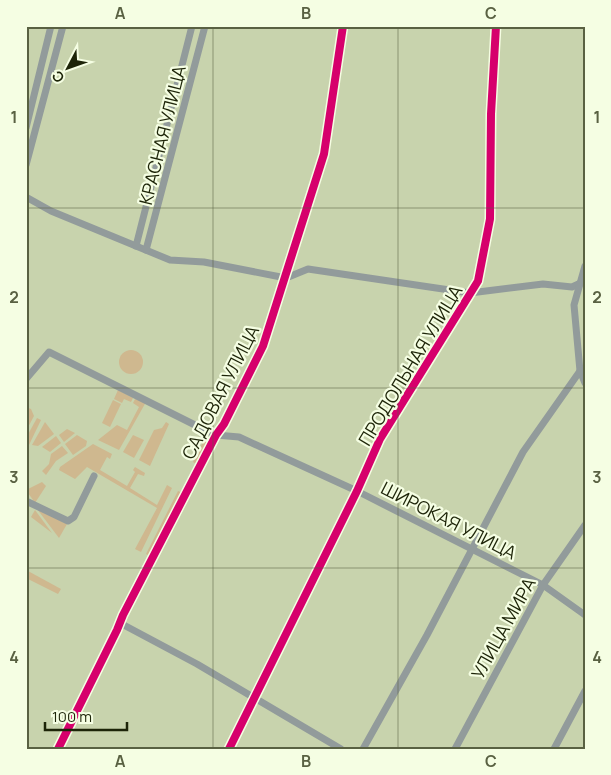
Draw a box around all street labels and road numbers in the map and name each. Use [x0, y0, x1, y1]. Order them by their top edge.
street label: КРАСНАЯ УЛИЦА [133, 62, 191, 207]
street label: ПРОДОЛЬНАЯ УЛИЦА [352, 280, 468, 450]
street label: САДОВАЯ УЛИЦА [176, 320, 264, 463]
street label: ШИРОКАЯ УЛИЦА [377, 476, 521, 565]
street label: УЛИЦА МИРА [465, 573, 541, 683]

